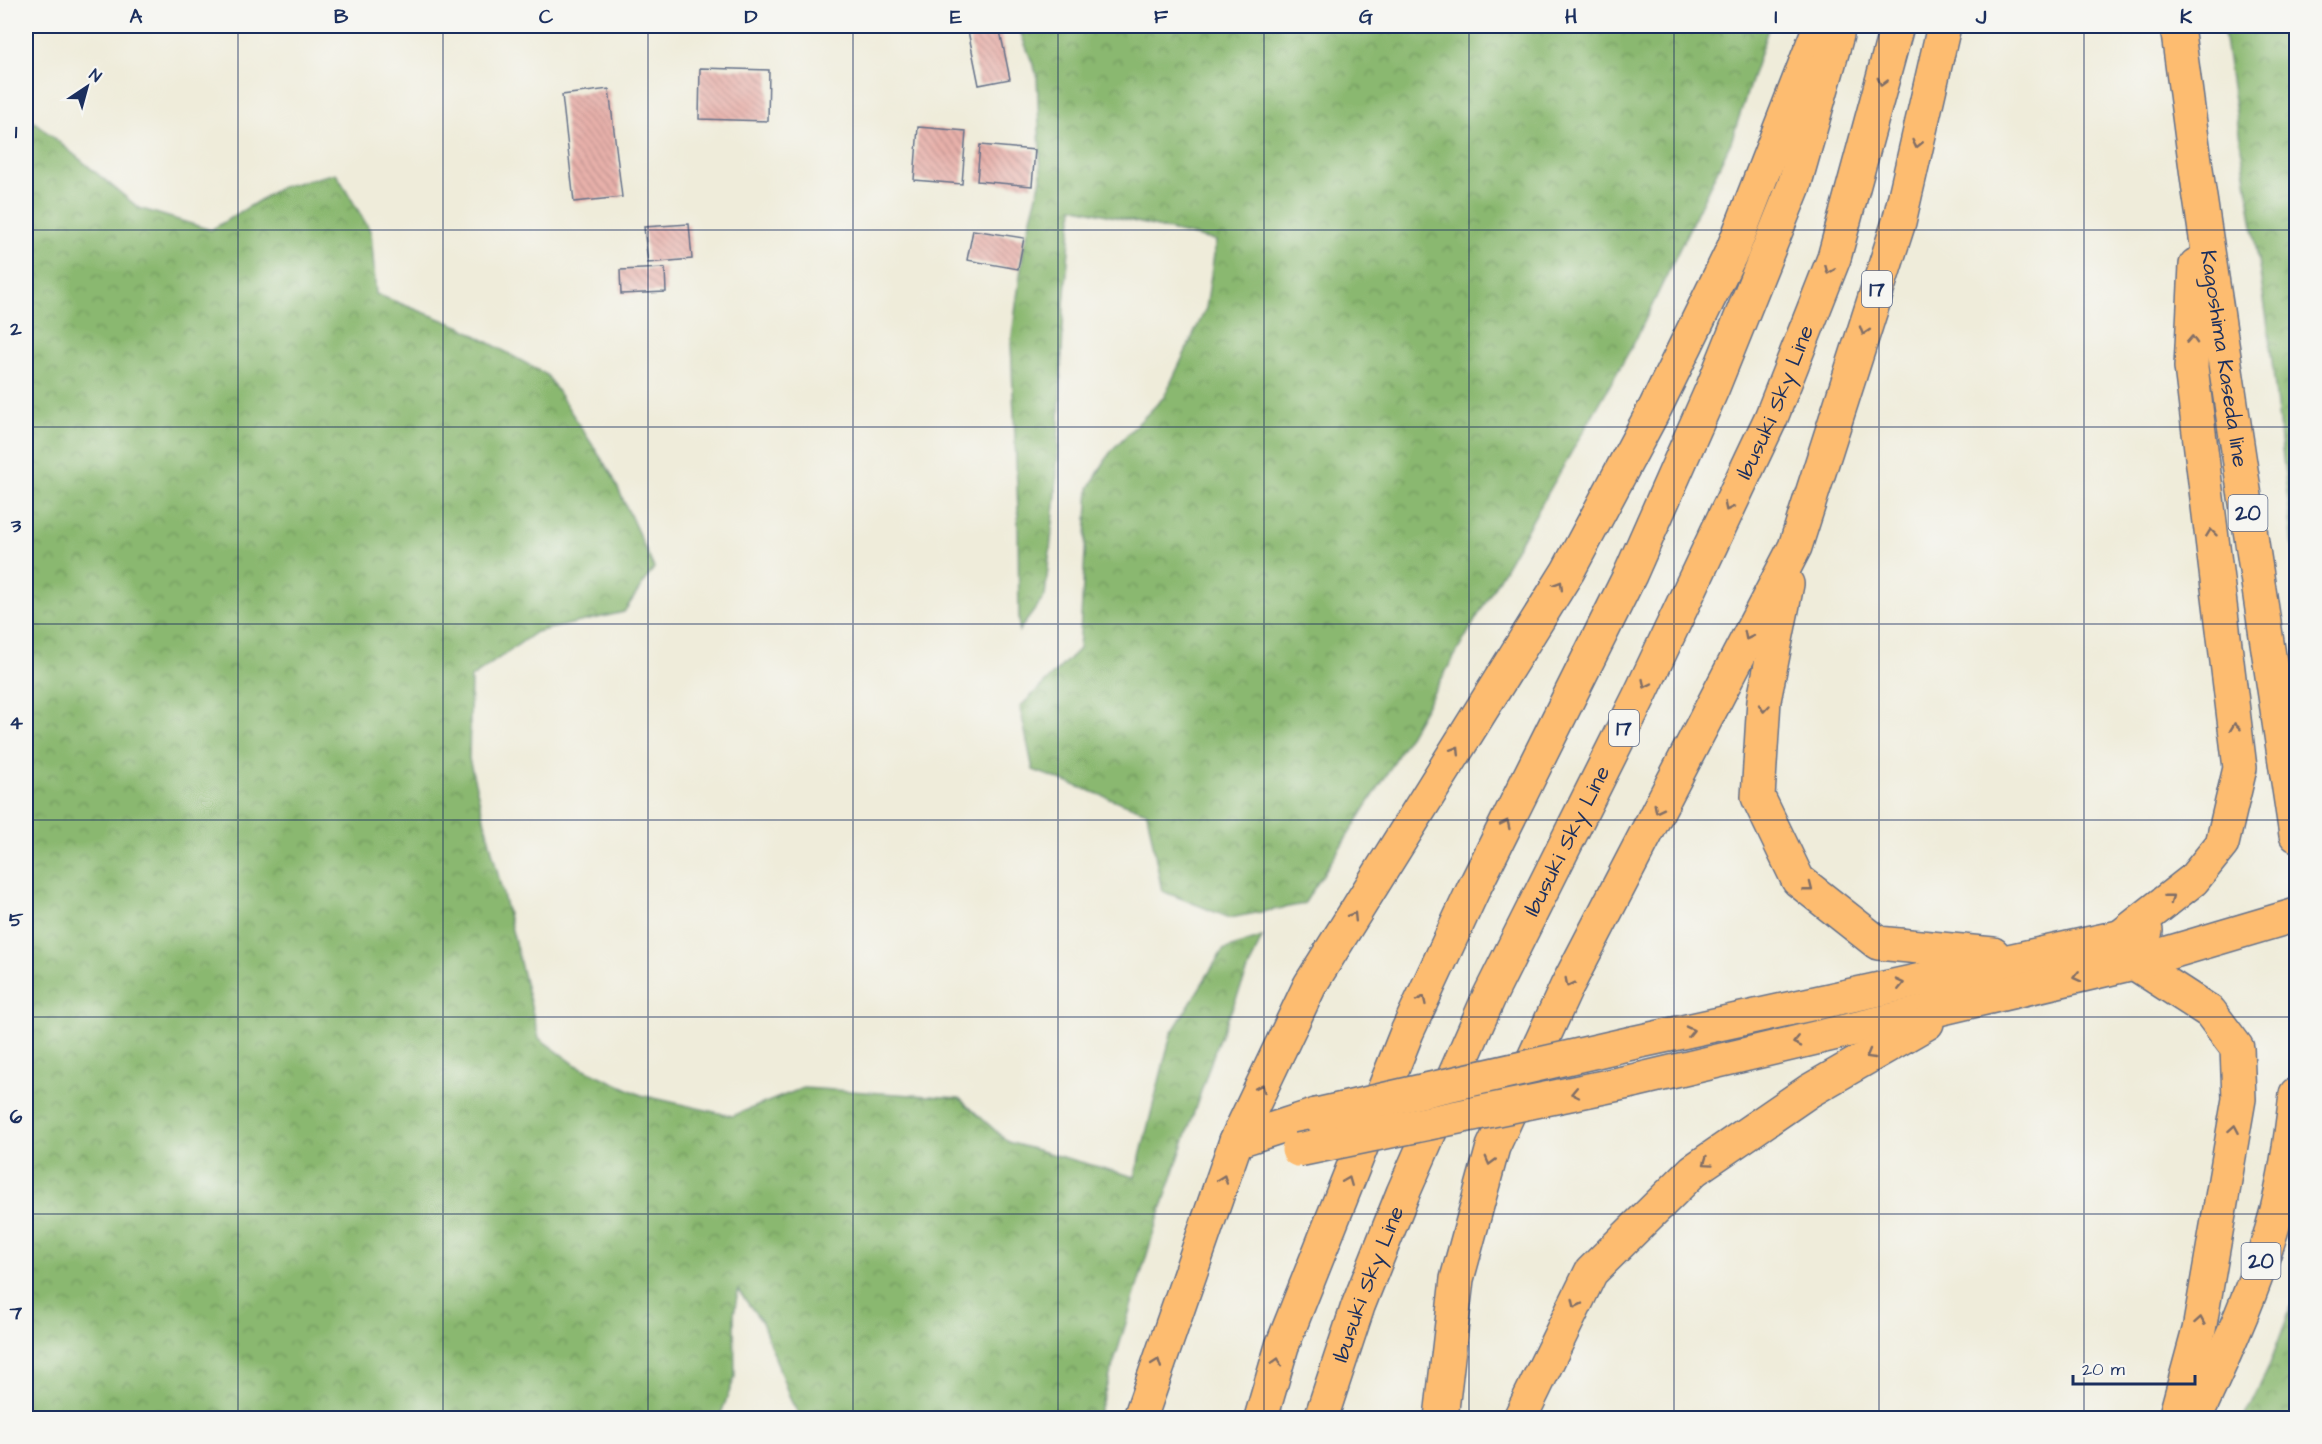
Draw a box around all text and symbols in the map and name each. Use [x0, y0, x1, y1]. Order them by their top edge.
text: A [130, 3, 143, 31]
text: B [334, 3, 349, 31]
text: C [539, 3, 554, 31]
text: D [745, 3, 758, 31]
text: E [950, 3, 962, 31]
text: F [1154, 3, 1169, 31]
text: G [1359, 3, 1373, 31]
text: H [1565, 3, 1577, 31]
text: I [1774, 3, 1778, 31]
text: J [1975, 3, 1987, 31]
text: K [2180, 3, 2193, 31]
north arrow [57, 57, 117, 117]
text: N [85, 64, 106, 88]
one-way arrow [1876, 77, 1889, 87]
text: 1 [15, 118, 18, 146]
one-way arrow [1911, 139, 1924, 149]
street label: Kagoshima Kaseda line [2193, 248, 2256, 469]
one-way arrow [1824, 264, 1836, 275]
road number: 17 [1862, 271, 1892, 307]
text: 2 [9, 315, 22, 343]
street label: Ibusuki Sky Line [1729, 320, 1822, 484]
one-way arrow [1858, 325, 1871, 336]
one-way arrow [2186, 335, 2199, 344]
road number: 20 [2228, 495, 2268, 531]
one-way arrow [1724, 500, 1735, 511]
text: 3 [10, 512, 22, 540]
one-way arrow [2205, 529, 2218, 538]
one-way arrow [1552, 581, 1563, 592]
one-way arrow [1744, 630, 1755, 641]
one-way arrow [1641, 677, 1653, 688]
one-way arrow [1758, 703, 1771, 712]
text: 4 [9, 709, 23, 737]
road number: 17 [1609, 710, 1639, 746]
one-way arrow [2229, 722, 2241, 731]
one-way arrow [1449, 746, 1460, 757]
street label: Ibusuki Sky Line [1516, 760, 1618, 922]
one-way arrow [1654, 803, 1666, 814]
one-way arrow [1499, 820, 1510, 831]
one-way arrow [1802, 881, 1813, 892]
one-way arrow [2163, 895, 2174, 906]
text: 5 [9, 906, 24, 934]
one-way arrow [1346, 912, 1358, 922]
one-way arrow [2073, 969, 2083, 982]
one-way arrow [1564, 976, 1576, 987]
one-way arrow [1895, 978, 1905, 991]
one-way arrow [1415, 996, 1427, 1007]
one-way arrow [1684, 1025, 1694, 1038]
one-way arrow [1793, 1035, 1803, 1048]
one-way arrow [1866, 1048, 1876, 1060]
one-way arrow [1254, 1083, 1266, 1094]
one-way arrow [1571, 1086, 1581, 1099]
text: 6 [10, 1103, 23, 1131]
one-way arrow [2227, 1124, 2240, 1134]
one-way arrow [1484, 1155, 1497, 1165]
one-way arrow [1702, 1155, 1713, 1166]
one-way arrow [1215, 1174, 1228, 1185]
one-way arrow [1341, 1176, 1353, 1187]
street label: Ibusuki Sky Line [1325, 1201, 1412, 1366]
road number: 20 [2242, 1243, 2280, 1279]
one-way arrow [1571, 1297, 1583, 1308]
text: 7 [9, 1299, 23, 1327]
one-way arrow [2193, 1317, 2206, 1327]
scale bar [2073, 1348, 2194, 1386]
one-way arrow [1270, 1357, 1283, 1367]
text: 20 m [2082, 1357, 2125, 1382]
one-way arrow [1150, 1358, 1163, 1369]

